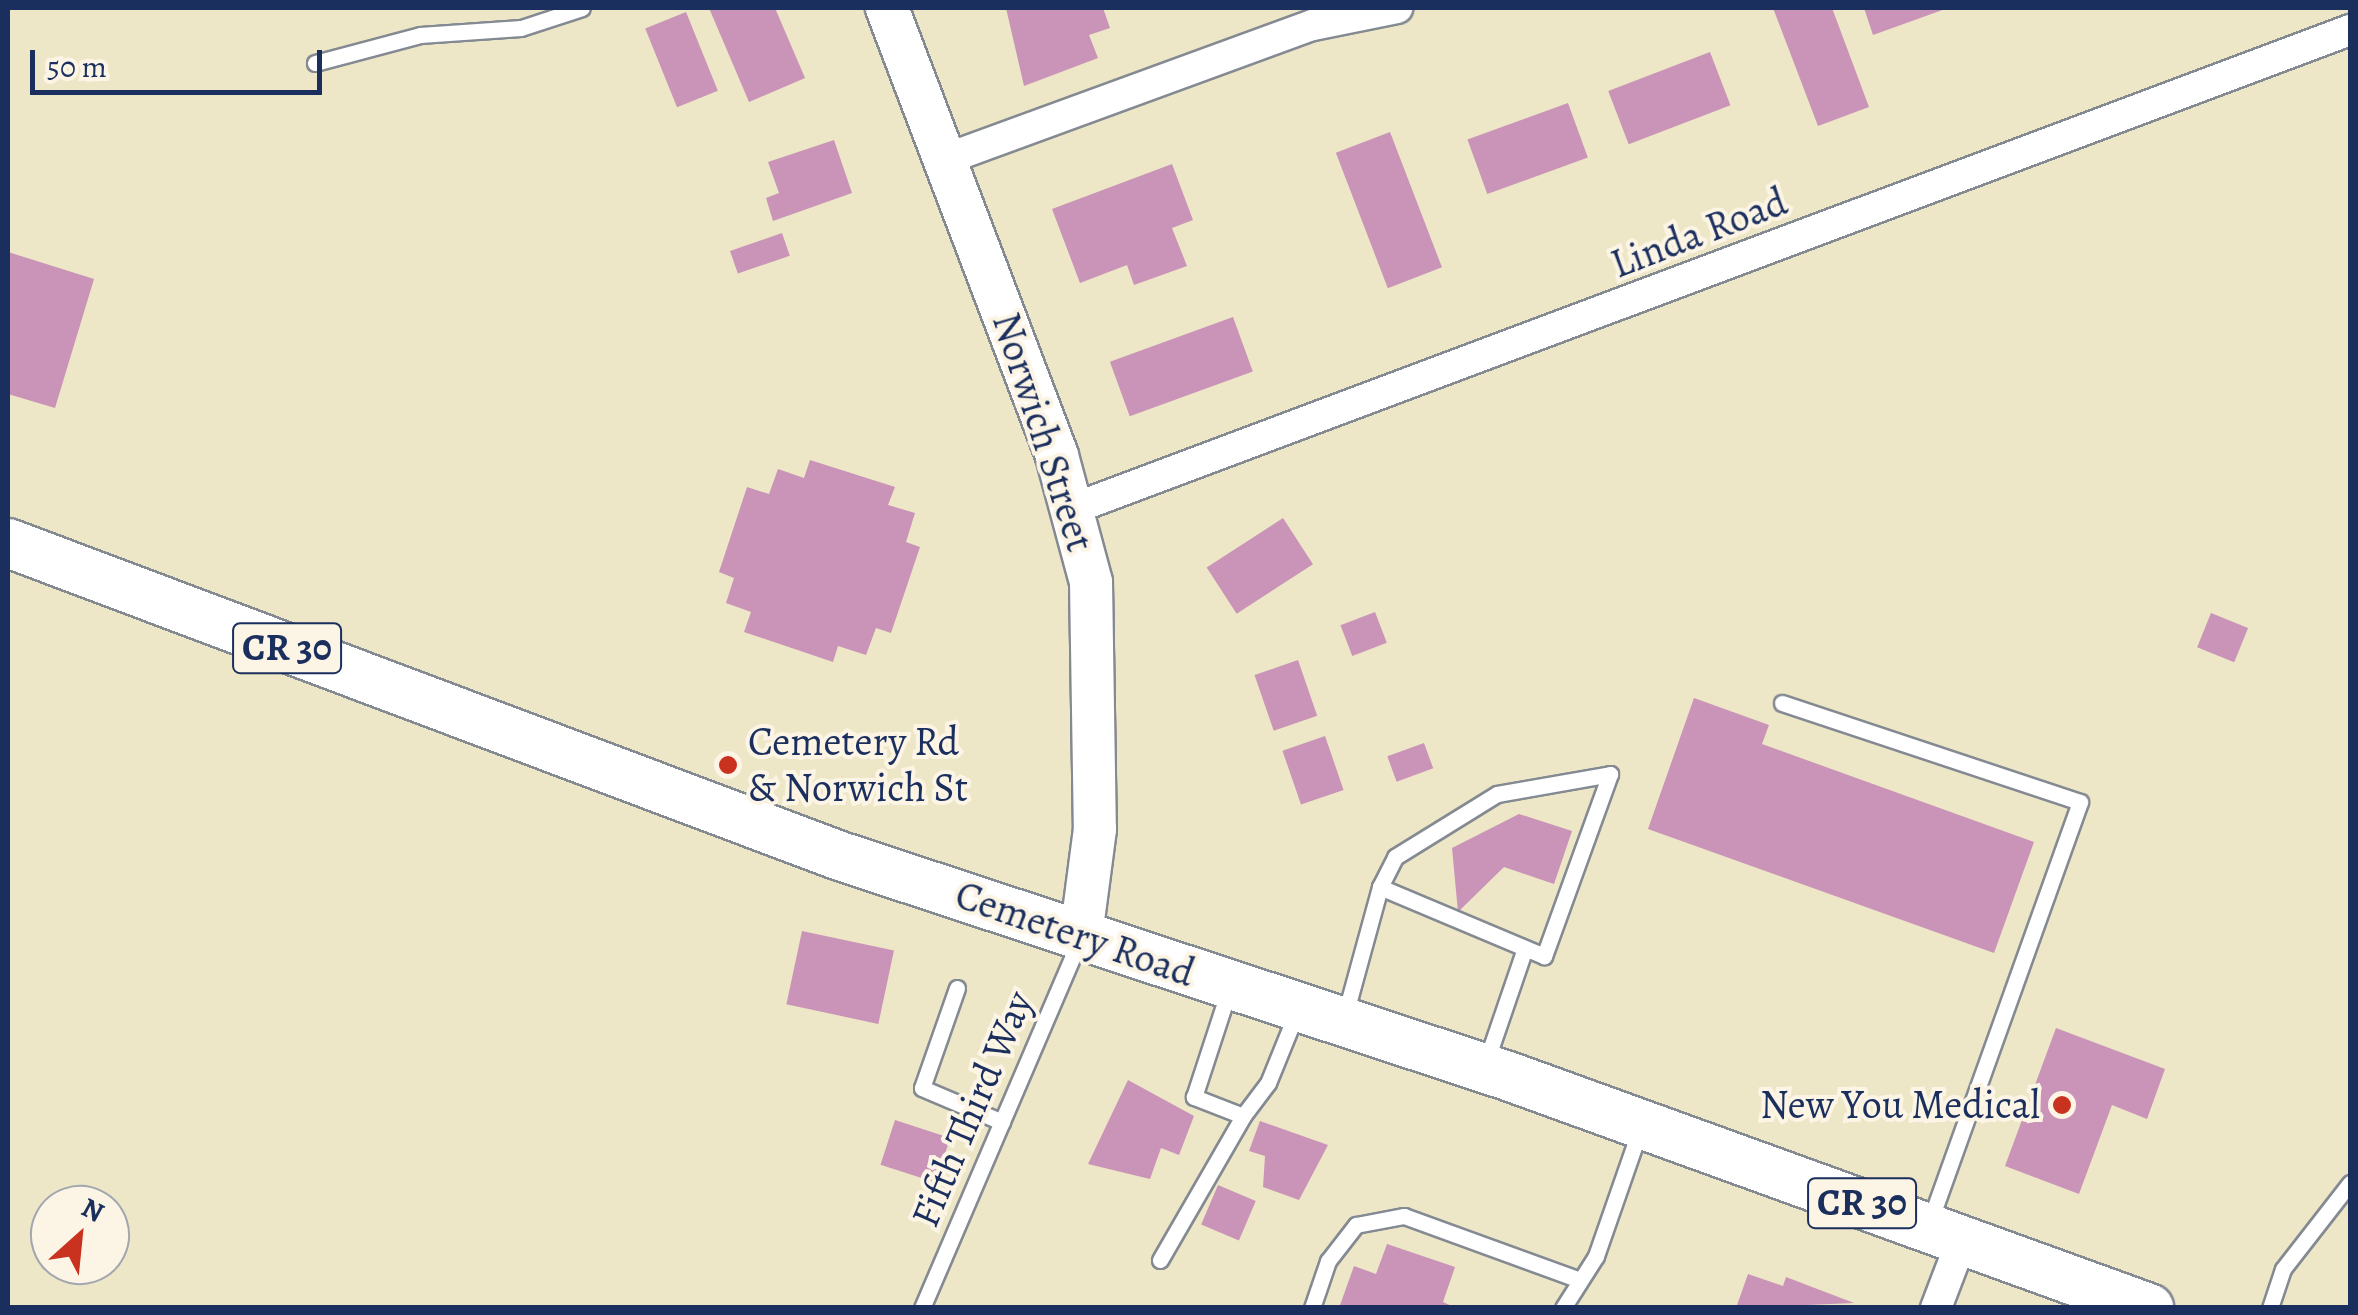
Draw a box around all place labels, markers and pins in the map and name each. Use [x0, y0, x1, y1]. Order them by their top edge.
place label: Cemetery Rd & Norwich St [748, 718, 968, 812]
marker: Cemetery Rd & Norwich St [717, 754, 739, 776]
place label: New You Medical [1760, 1081, 2040, 1129]
marker: New You Medical [2049, 1092, 2075, 1118]

